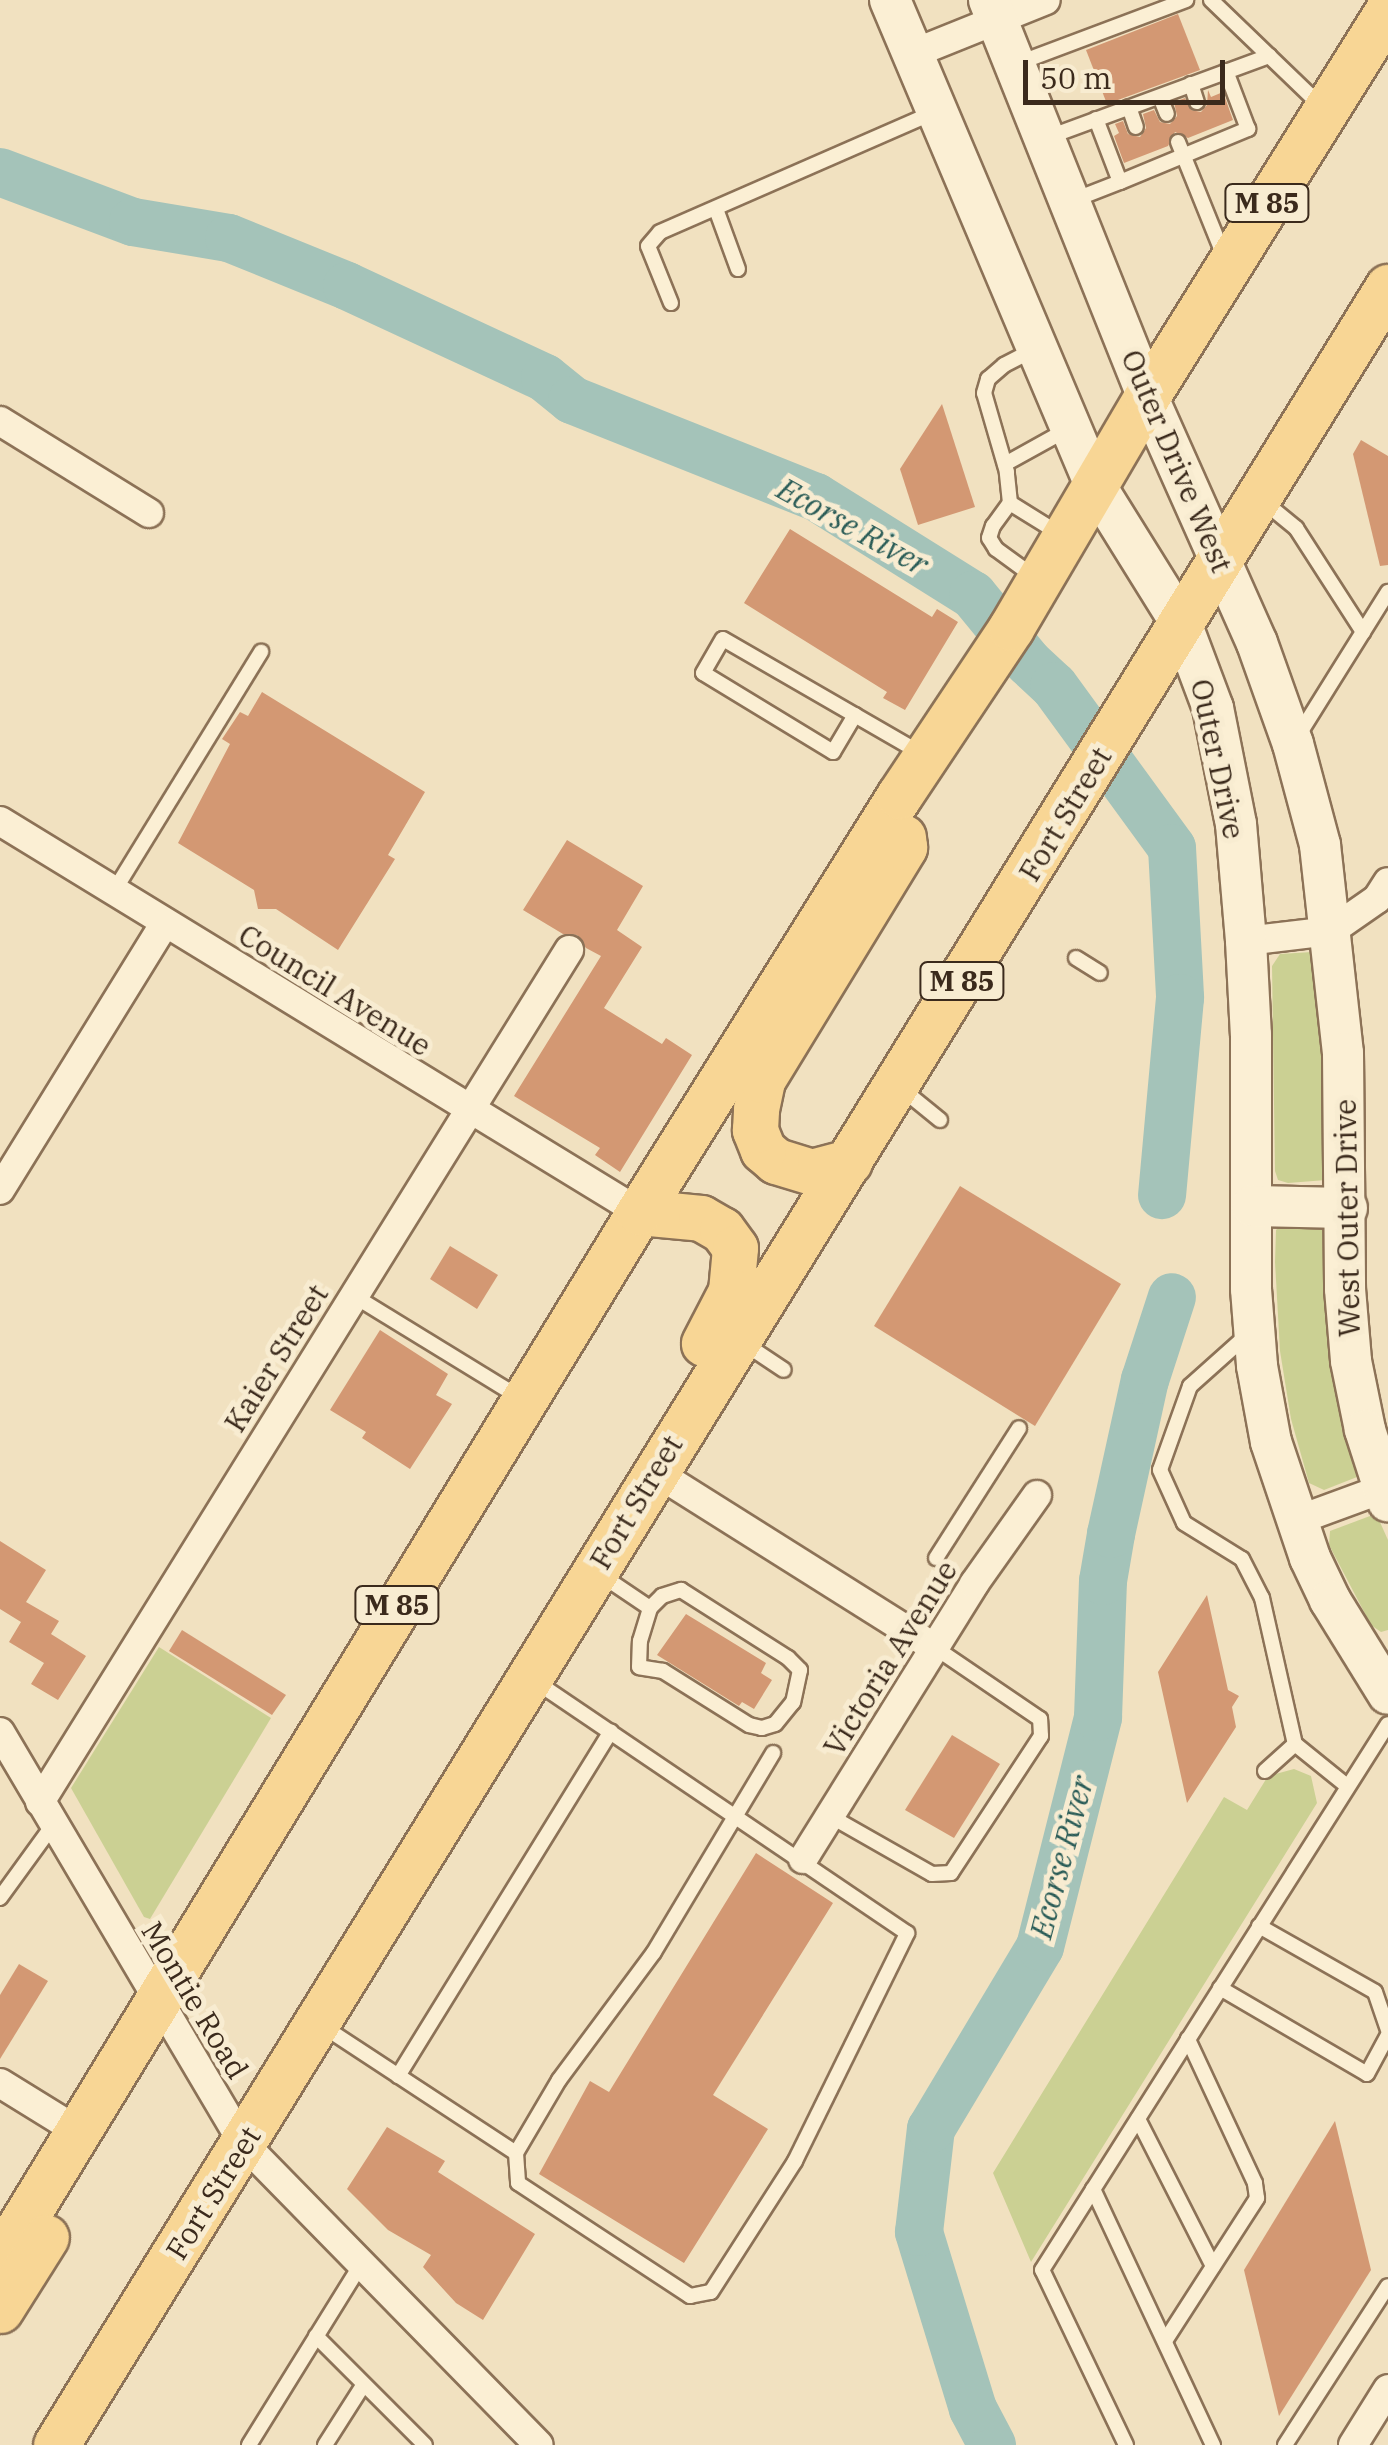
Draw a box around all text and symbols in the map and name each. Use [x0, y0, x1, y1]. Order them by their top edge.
scale bar [1028, 40, 1230, 102]
text: 50 m [1040, 58, 1112, 97]
road number: M 85 [1222, 180, 1312, 226]
street label: Outer Drive West [1114, 344, 1240, 578]
water label: Ecorse River [771, 469, 935, 583]
street label: Outer Drive [1183, 676, 1253, 842]
street label: Fort Street [1011, 740, 1119, 888]
street label: Council Avenue [232, 916, 438, 1064]
road number: M 85 [917, 958, 1007, 1004]
street label: West Outer Drive [1327, 1098, 1367, 1338]
street label: Kaier Street [216, 1278, 336, 1438]
street label: Fort Street [582, 1428, 690, 1576]
street label: Victoria Avenue [816, 1554, 964, 1762]
road number: M 85 [352, 1582, 442, 1628]
water label: Ecorse River [1021, 1772, 1101, 1942]
street label: Montie Road [134, 1915, 256, 2085]
street label: Fort Street [158, 2120, 268, 2266]

